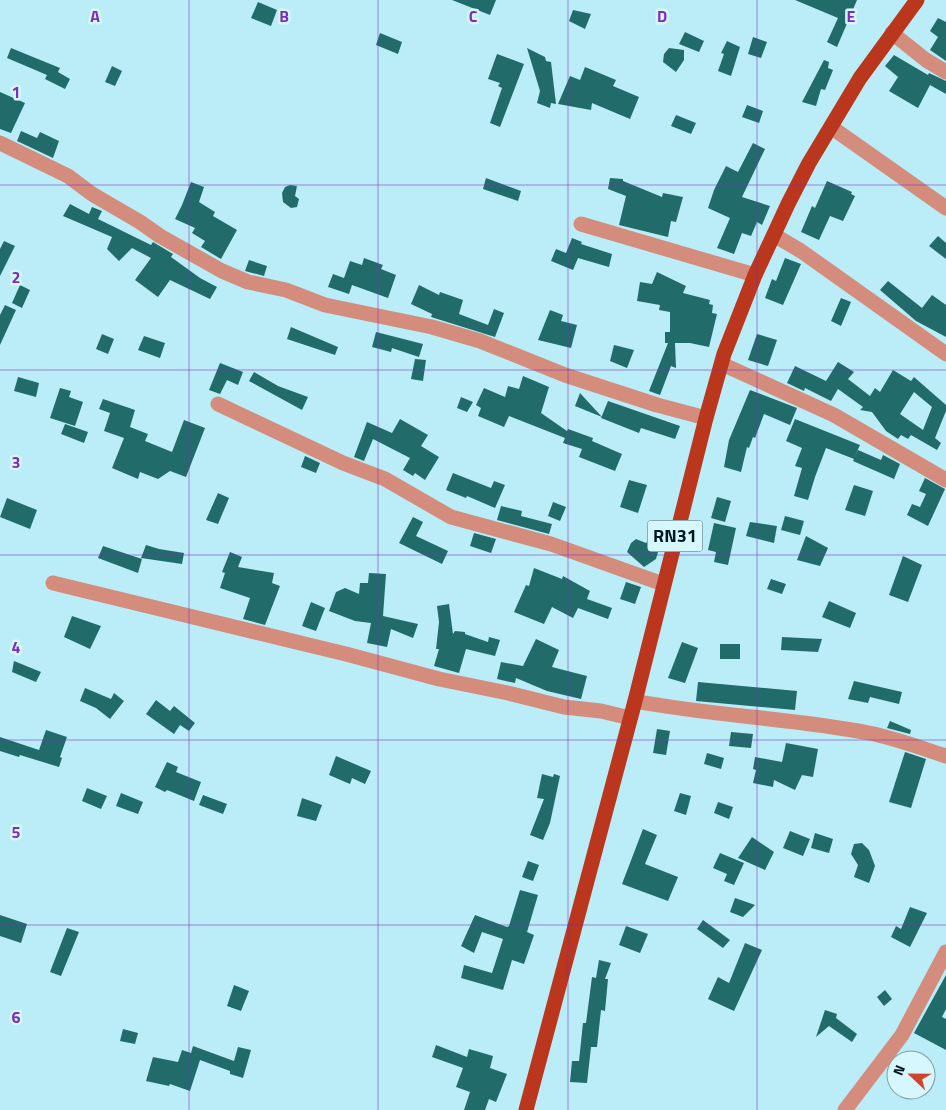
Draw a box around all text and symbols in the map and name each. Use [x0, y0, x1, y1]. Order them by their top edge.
text: A [90, 4, 100, 28]
text: B [279, 4, 289, 28]
text: C [469, 4, 478, 28]
text: D [657, 4, 667, 28]
text: E [847, 4, 856, 28]
text: 1 [12, 80, 20, 104]
text: 2 [12, 265, 20, 289]
text: 3 [12, 450, 20, 474]
road number: RN31 [648, 520, 702, 552]
text: 4 [12, 635, 21, 659]
text: 5 [12, 820, 21, 844]
text: 6 [12, 1005, 21, 1029]
north arrow [886, 1050, 936, 1100]
text: N [887, 1062, 910, 1078]

